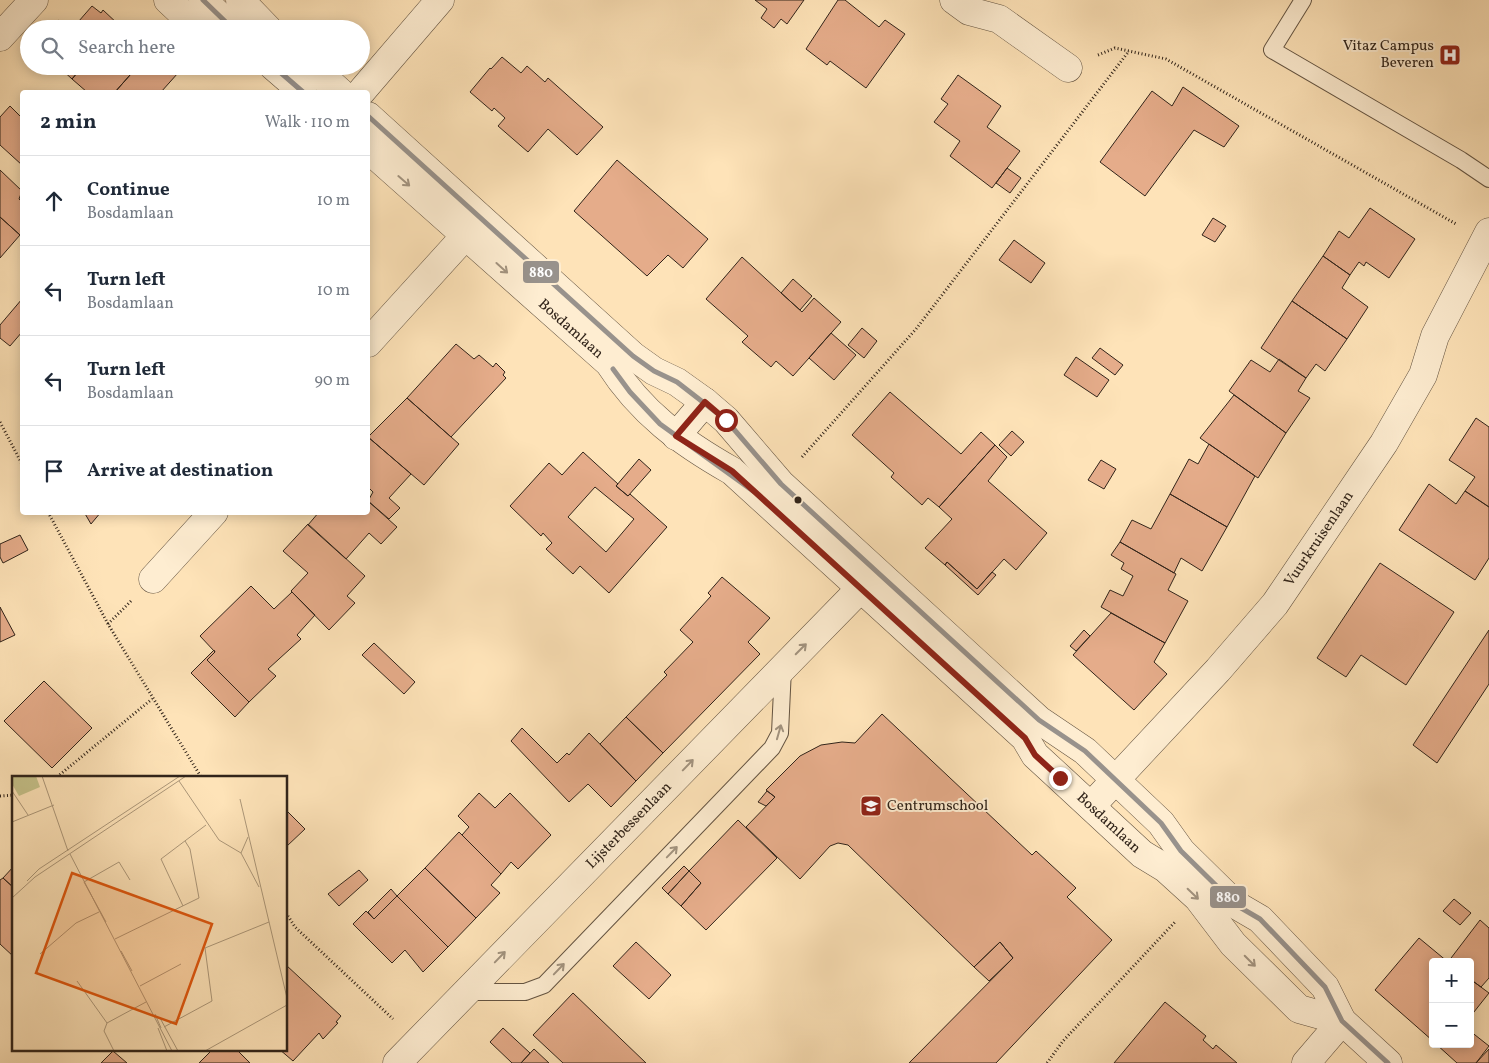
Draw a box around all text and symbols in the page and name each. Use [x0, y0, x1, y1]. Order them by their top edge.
search box [20, 20, 370, 75]
icon: search [38, 34, 66, 62]
text: Search here [78, 35, 175, 61]
place label: Vitaz Campus Beveren [1343, 36, 1434, 74]
hospital icon: Vitaz Campus Beveren [1438, 43, 1462, 67]
text: 2 min [40, 108, 97, 137]
text: Walk · 110 m [265, 112, 350, 134]
one-way arrow [398, 175, 411, 187]
text: Continue [87, 177, 170, 203]
icon: ahead [40, 187, 68, 215]
text: 10 m [317, 190, 350, 212]
text: Bosdamlaan [87, 203, 174, 225]
line badge: 880 [522, 260, 560, 284]
one-way arrow [495, 262, 508, 274]
text: 880 [529, 264, 553, 283]
text: Turn left [87, 267, 166, 293]
icon: left [40, 277, 68, 305]
text: 10 m [317, 280, 350, 302]
text: Bosdamlaan [87, 293, 174, 315]
street label: Bosdamlaan [533, 294, 608, 364]
text: Turn left [87, 357, 166, 383]
icon: left [40, 367, 68, 395]
text: 90 m [314, 370, 350, 392]
text: Bosdamlaan [87, 383, 174, 405]
route start [715, 409, 738, 432]
icon: arrive [40, 457, 68, 485]
text: Arrive at destination [87, 458, 273, 484]
street label: Vuurkruisenlaan [1279, 487, 1359, 591]
unlabelled marker [793, 495, 803, 505]
one-way arrow [795, 643, 807, 656]
one-way arrow [774, 724, 784, 740]
one-way arrow [681, 760, 693, 772]
route end [1049, 767, 1072, 790]
inset map [12, 776, 288, 1050]
street label: Lijsterbessenlaan [581, 777, 677, 874]
street label: Bosdamlaan [1071, 788, 1146, 858]
school or university icon: Centrumschool [859, 794, 883, 818]
place label: Centrumschool [887, 796, 988, 817]
one-way arrow [665, 846, 678, 858]
line badge: 880 [1209, 885, 1247, 909]
one-way arrow [1187, 888, 1200, 900]
text: 880 [1216, 889, 1240, 908]
one-way arrow [494, 950, 506, 963]
one-way arrow [1243, 955, 1256, 967]
map controls [1429, 958, 1474, 1048]
button: + [1429, 958, 1474, 1003]
one-way arrow [553, 963, 565, 976]
button: − [1429, 1003, 1474, 1048]

